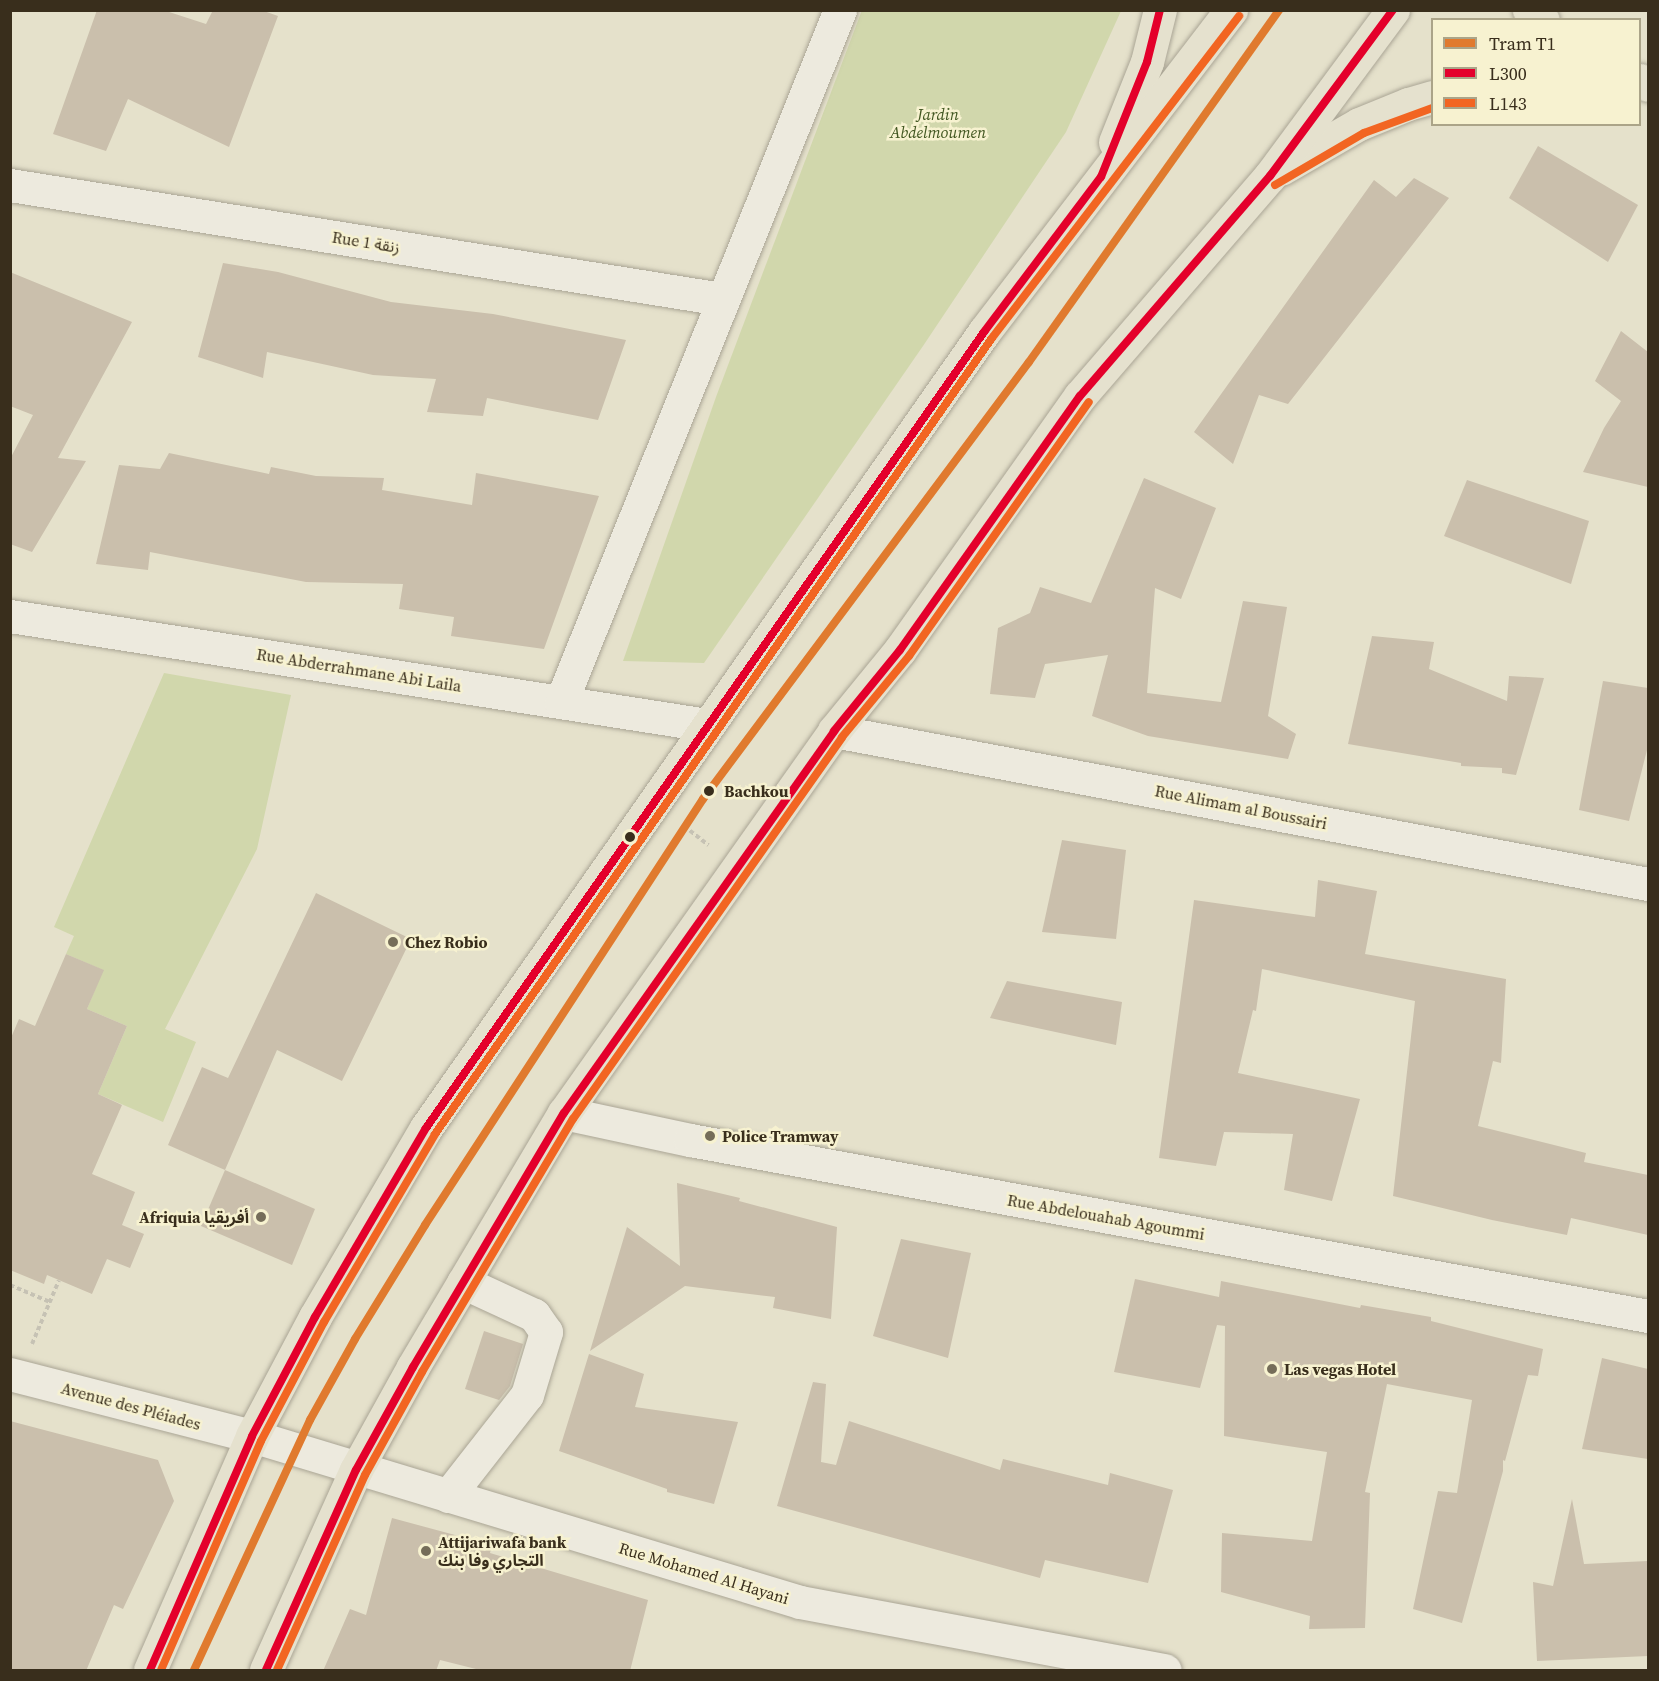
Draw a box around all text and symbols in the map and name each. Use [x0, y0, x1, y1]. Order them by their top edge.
legend [1431, 18, 1641, 126]
text: Tram T1 [1489, 31, 1556, 56]
text: L300 [1489, 61, 1527, 86]
text: L143 [1489, 91, 1527, 116]
park label: Jardin Abdelmoumen [890, 104, 986, 142]
street label: Rue 1 زنقة [331, 227, 401, 257]
street label: Rue Abderrahmane Abi Laila [255, 644, 463, 696]
marker: Bachkou [699, 781, 719, 801]
place label: Bachkou [724, 781, 789, 801]
street label: Rue Alimam al Boussairi [1153, 781, 1329, 833]
unlabelled marker [624, 831, 636, 843]
place label: Chez Robio [405, 932, 488, 952]
marker: Chez Robio [386, 935, 400, 949]
place label: Police Tramway [722, 1126, 839, 1146]
marker: Police Tramway [703, 1129, 717, 1143]
street label: Rue Abdelouahab Agoummi [1006, 1190, 1206, 1244]
place label: Afriquia أفريقيا [139, 1207, 249, 1227]
marker: Afriquia أفريقيا [254, 1210, 268, 1224]
place label: Las vegas Hotel [1284, 1359, 1396, 1379]
marker: Las vegas Hotel [1265, 1362, 1279, 1376]
street label: Avenue des Pléiades [59, 1378, 203, 1434]
place label: Attijariwafa bank التجاري وفا بنك [438, 1532, 566, 1570]
street label: Rue Mohamed Al Hayani [617, 1538, 791, 1608]
marker: Attijariwafa bank التجاري وفا بنك [419, 1544, 433, 1558]

